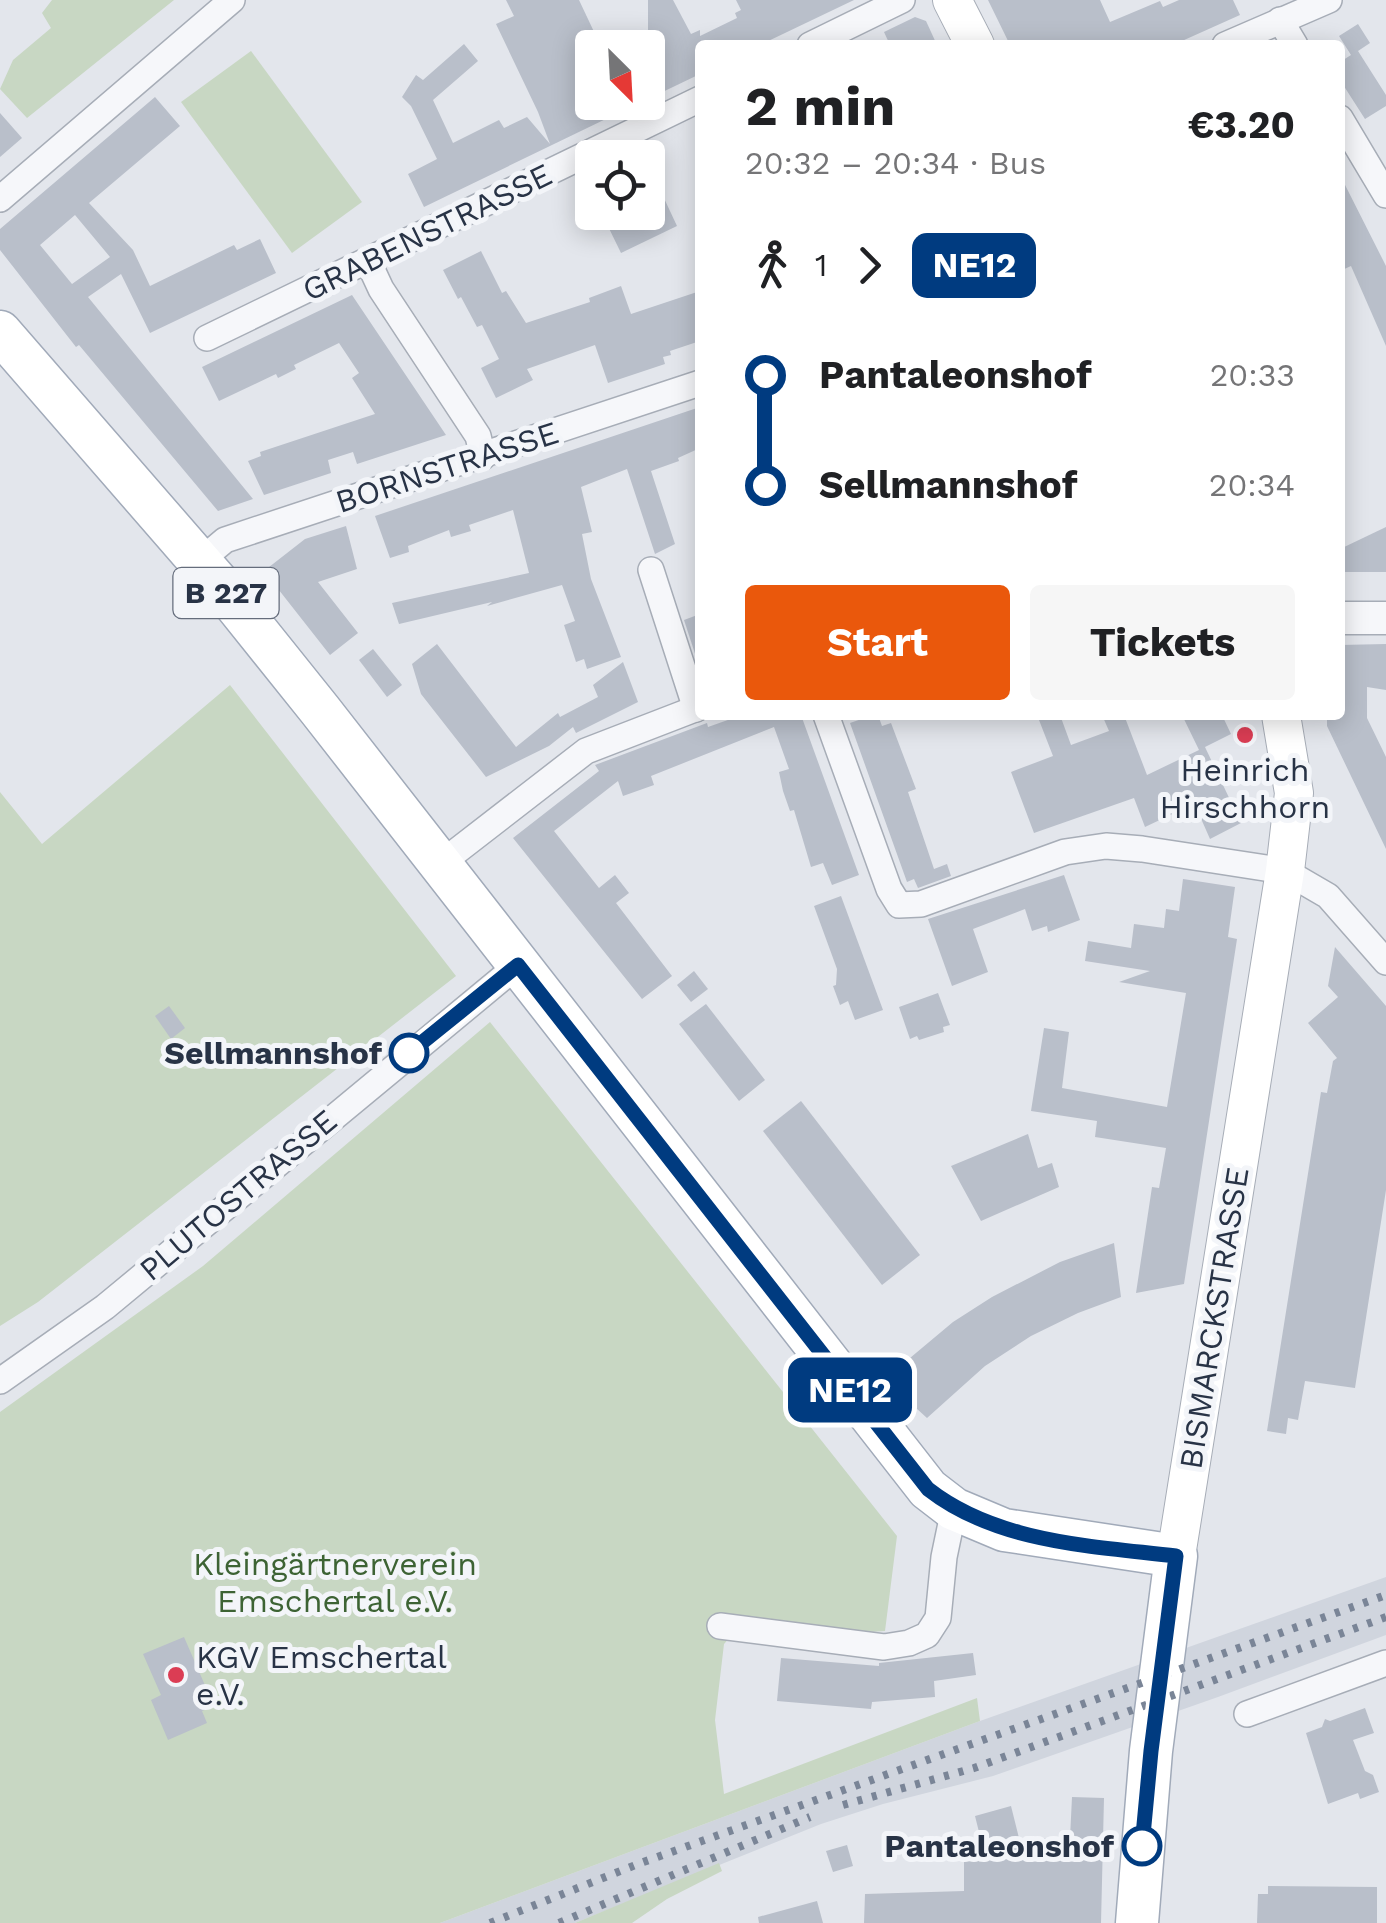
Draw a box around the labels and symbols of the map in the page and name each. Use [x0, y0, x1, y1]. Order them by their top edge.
north arrow [575, 30, 665, 120]
street label: GRABENSTRASSE [296, 155, 558, 309]
street label: BORNSTRASSE [331, 413, 563, 521]
road number: B 227 [174, 568, 278, 618]
marker: Heinrich Hirschhorn [1234, 724, 1256, 746]
place label: Heinrich Hirschhorn [1160, 751, 1330, 826]
place label: Sellmannshof [164, 1034, 383, 1072]
marker: Sellmannshof [390, 1034, 428, 1072]
street label: PLUTOSTRASSE [132, 1101, 344, 1289]
street label: BISMARCKSTRASSE [1171, 1164, 1257, 1472]
line badge: NE12 [780, 1358, 920, 1422]
park label: Kleingärtnerverein Emschertal e.V. [193, 1545, 477, 1620]
place label: KGV Emschertal e.V. [196, 1638, 447, 1713]
marker: KGV Emschertal e.V. [165, 1664, 187, 1686]
place label: Pantaleonshof [884, 1827, 1115, 1865]
marker: Pantaleonshof [1123, 1827, 1161, 1865]

